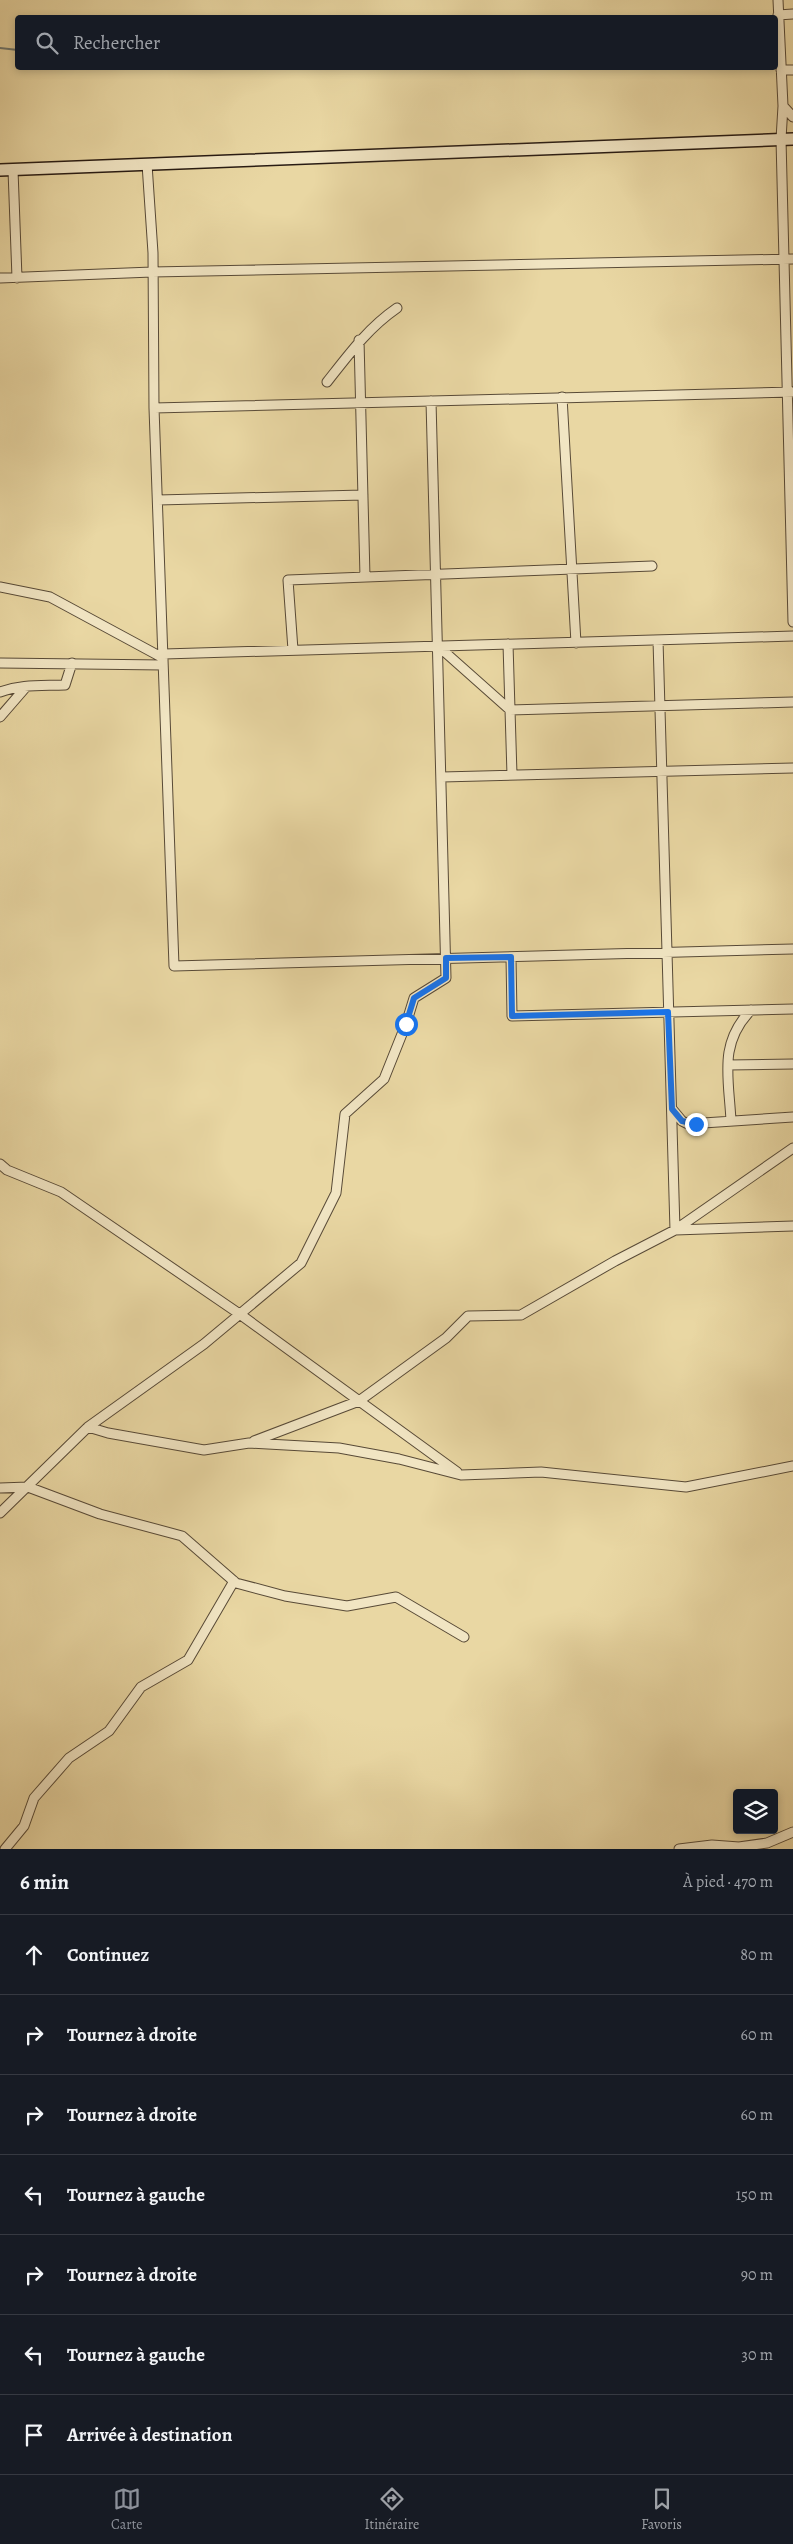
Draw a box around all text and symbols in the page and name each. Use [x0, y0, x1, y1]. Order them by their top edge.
search box [15, 15, 778, 70]
icon: search [33, 29, 61, 57]
text: Rechercher [73, 30, 160, 56]
route start [395, 1013, 418, 1036]
route end [685, 1113, 708, 1136]
map controls [733, 1789, 778, 1834]
button: layers [733, 1789, 778, 1834]
text: 6 min [20, 1868, 69, 1896]
text: À pied · 470 m [683, 1871, 773, 1893]
icon: ahead [20, 1941, 48, 1969]
text: Continuez [67, 1942, 149, 1968]
text: 80 m [740, 1944, 773, 1966]
icon: right [20, 2021, 48, 2049]
text: Tournez à droite [67, 2022, 197, 2048]
text: 60 m [741, 2024, 773, 2046]
icon: right [20, 2101, 48, 2129]
text: Tournez à droite [67, 2102, 197, 2128]
text: 60 m [741, 2104, 773, 2126]
icon: left [20, 2181, 48, 2209]
text: Tournez à gauche [67, 2182, 205, 2208]
text: 150 m [736, 2184, 773, 2206]
icon: right [20, 2261, 48, 2289]
text: Tournez à droite [67, 2262, 197, 2288]
text: 90 m [741, 2264, 773, 2286]
icon: left [20, 2341, 48, 2369]
text: Tournez à gauche [67, 2342, 205, 2368]
text: 30 m [741, 2344, 773, 2366]
icon: arrive [20, 2421, 48, 2449]
text: Arrivée à destination [67, 2422, 232, 2448]
tab: Carte [111, 2485, 143, 2534]
tab: Itinéraire [365, 2485, 419, 2534]
tab: Favoris [641, 2485, 682, 2534]

